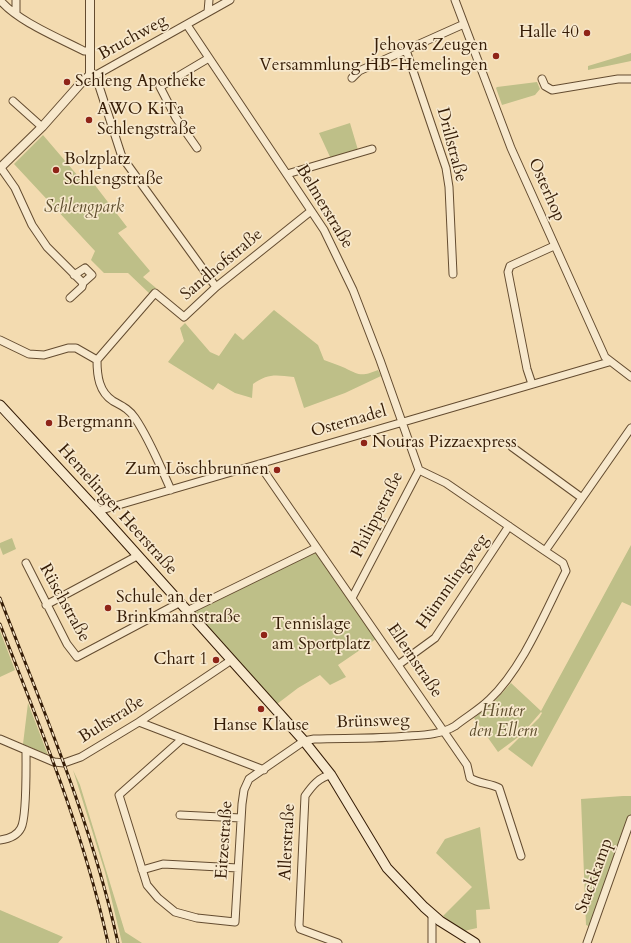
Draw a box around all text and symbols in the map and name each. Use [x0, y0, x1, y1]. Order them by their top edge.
street label: Bruchweg [95, 11, 171, 65]
place label: Halle 40 [519, 23, 579, 43]
marker: Halle 40 [582, 28, 592, 38]
place label: Jehovas Zeugen Versammlung HB-Hemelingen [259, 36, 488, 76]
marker: Jehovas Zeugen Versammlung HB-Hemelingen [491, 51, 501, 61]
place label: Schleng Apotheke [75, 72, 206, 92]
marker: Schleng Apotheke [62, 77, 72, 87]
place label: AWO KiTa Schlengstraße [97, 100, 196, 140]
street label: Drillstraße [431, 106, 471, 184]
marker: AWO KiTa Schlengstraße [84, 115, 94, 125]
place label: Bolzplatz Schlengstraße [64, 150, 163, 190]
street label: Osterhop [523, 155, 569, 225]
street label: Belmerstraße [291, 161, 357, 253]
marker: Bolzplatz Schlengstraße [51, 165, 61, 175]
park label: Schlengpark [44, 198, 124, 218]
street label: Sandhofstraße [177, 225, 267, 305]
street label: Osternadel [309, 401, 389, 443]
place label: Bergmann [57, 413, 133, 433]
marker: Bergmann [44, 418, 54, 428]
place label: Nouras Pizzaexpress [372, 433, 517, 453]
marker: Nouras Pizzaexpress [359, 438, 369, 448]
street label: Hemelinger Heerstraße [53, 440, 181, 580]
place label: Zum Löschbrunnen [125, 460, 269, 480]
marker: Zum Löschbrunnen [272, 465, 282, 475]
street label: Philippstraße [348, 469, 408, 561]
street label: Hümmlingweg [413, 531, 493, 633]
street label: Rüschstraße [34, 560, 94, 646]
place label: Schule an der Brinkmannstraße [116, 588, 241, 628]
marker: Schule an der Brinkmannstraße [103, 603, 113, 613]
place label: Tennislage am Sportplatz [272, 615, 370, 655]
street label: Ellernstraße [382, 620, 446, 702]
marker: Tennislage am Sportplatz [259, 630, 269, 640]
place label: Chart 1 [153, 650, 208, 670]
marker: Chart 1 [211, 655, 221, 665]
street label: Bultstraße [76, 692, 148, 748]
park label: Hinter den Ellern [469, 702, 537, 742]
marker: Hanse Klause [256, 704, 266, 714]
street label: Brünsweg [336, 711, 410, 733]
place label: Hanse Klause [213, 716, 309, 736]
street label: Eitzestraße [212, 800, 238, 880]
street label: Allerstraße [276, 803, 300, 881]
street label: Stackkamp [572, 836, 618, 916]

